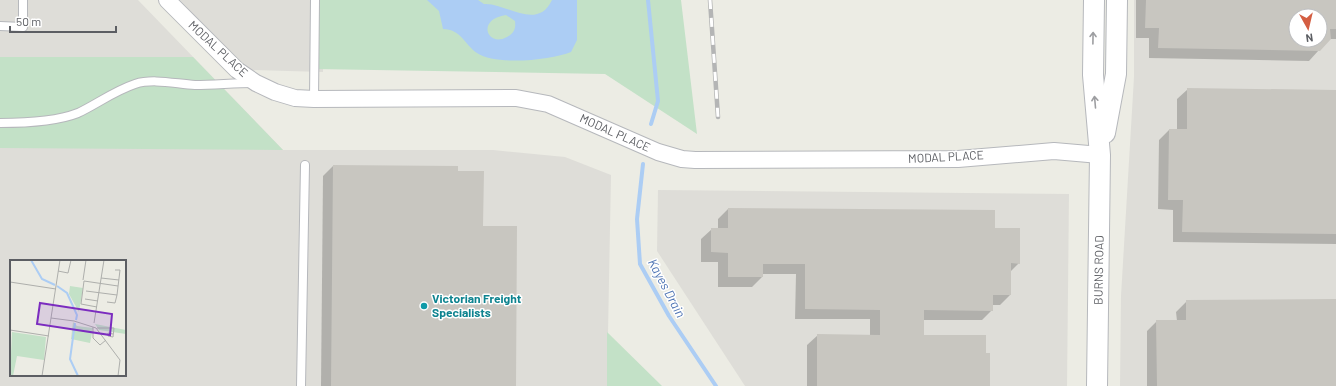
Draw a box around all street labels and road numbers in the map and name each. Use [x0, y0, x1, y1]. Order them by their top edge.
street label: MODAL PLACE [186, 17, 251, 79]
street label: MODAL PLACE [578, 110, 653, 154]
street label: MODAL PLACE [908, 147, 984, 165]
street label: BURNS ROAD [1090, 235, 1106, 305]

